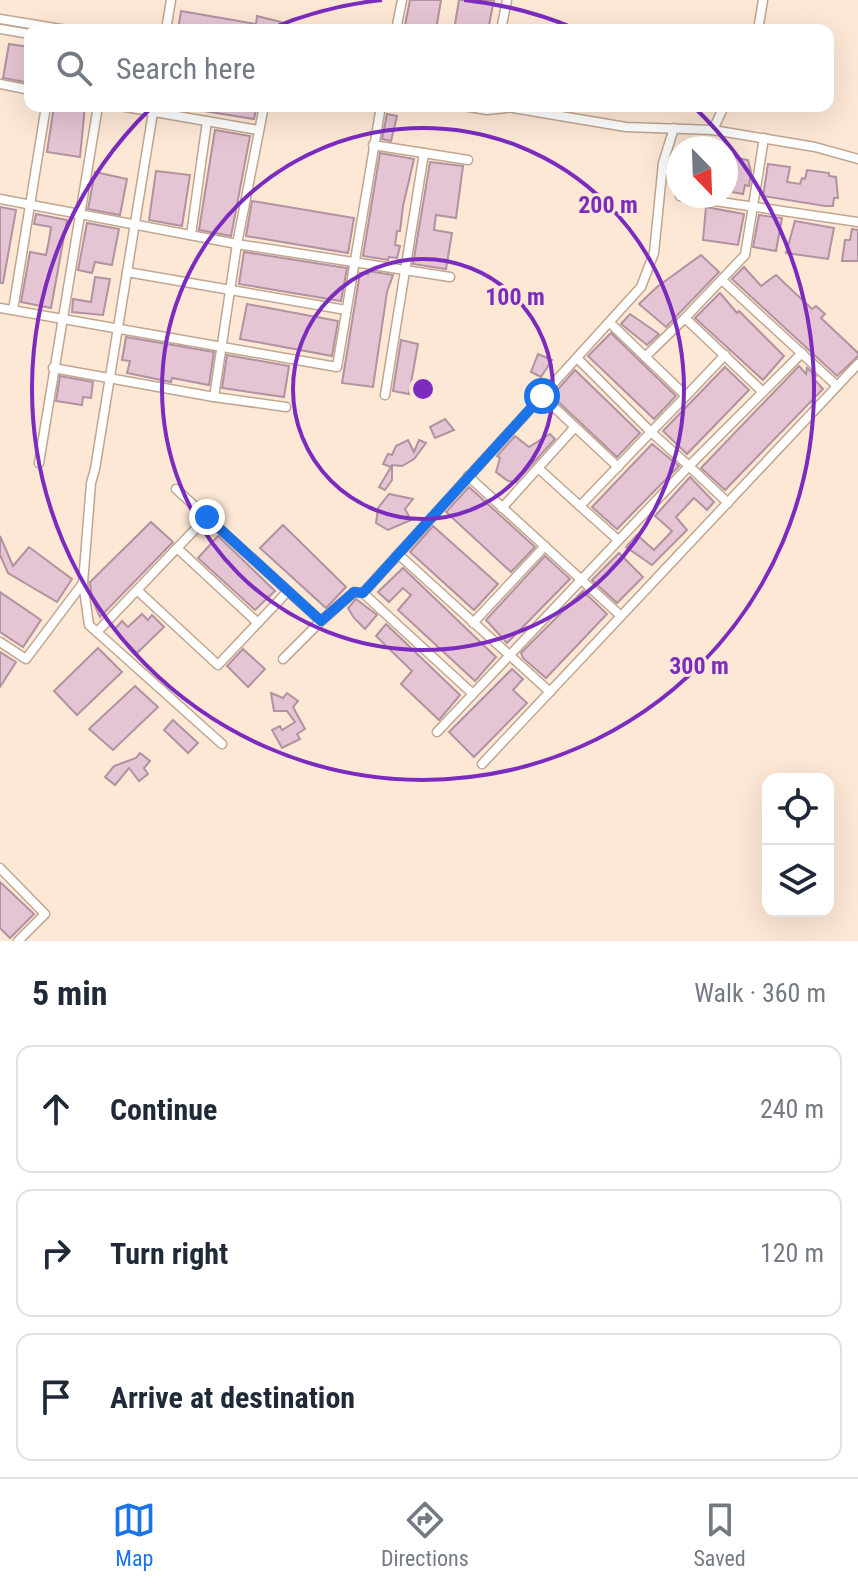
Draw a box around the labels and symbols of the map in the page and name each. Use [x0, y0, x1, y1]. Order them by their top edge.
north arrow [666, 136, 738, 208]
text: 200 m [578, 191, 638, 219]
text: 100 m [485, 283, 545, 311]
centre of rings [409, 375, 437, 403]
route start [524, 378, 560, 414]
route end [189, 499, 225, 535]
text: 300 m [669, 652, 729, 680]

